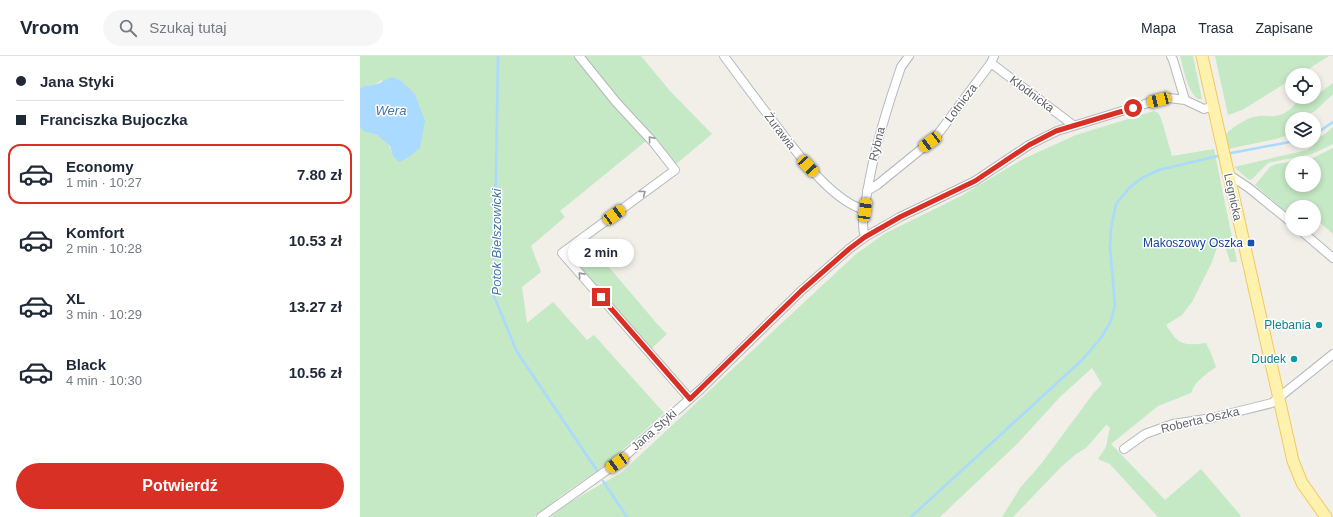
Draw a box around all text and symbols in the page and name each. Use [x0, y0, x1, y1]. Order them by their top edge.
search box [103, 10, 383, 46]
text: Vroom [20, 17, 79, 38]
icon: search [117, 17, 139, 39]
text: Szukaj tutaj [149, 19, 227, 36]
text: Mapa [1141, 20, 1176, 36]
text: Trasa [1198, 20, 1233, 36]
text: Zapisane [1255, 20, 1313, 36]
map controls [1285, 68, 1321, 236]
button: locate [1285, 68, 1321, 104]
text: Jana Styki [40, 73, 114, 90]
street label: Kłodnicka [1007, 73, 1057, 115]
street label: Lotnicza [942, 81, 980, 125]
car [1146, 91, 1172, 109]
route start [1124, 99, 1142, 117]
water label: Wera [376, 103, 406, 118]
street label: Żurawia [762, 110, 799, 153]
text: Franciszka Bujoczka [40, 111, 188, 128]
button: layers [1285, 112, 1321, 148]
street label: Rybna [866, 125, 888, 163]
car [917, 130, 943, 154]
one-way arrow [649, 137, 656, 144]
car [795, 153, 821, 179]
icon: car [18, 156, 54, 192]
button: + [1285, 156, 1321, 192]
text: Economy [66, 158, 134, 175]
text: 7.80 zł [297, 166, 342, 183]
street label: Legnicka [1221, 172, 1245, 222]
text: 1 min · 10:27 [66, 175, 142, 190]
water label: Potok Bielszowicki [489, 187, 504, 295]
one-way arrow [639, 191, 646, 198]
car [857, 197, 873, 223]
button: − [1285, 200, 1321, 236]
car [601, 203, 627, 227]
icon: car [18, 222, 54, 258]
text: Komfort [66, 224, 124, 241]
text: 10.53 zł [289, 232, 342, 249]
place label: Makoszowy Oszka [1143, 236, 1243, 250]
marker: Makoszowy Oszka [1246, 238, 1256, 248]
callout: 2 min [568, 239, 634, 267]
text: 2 min · 10:28 [66, 241, 142, 256]
text: 2 min [584, 245, 618, 260]
one-way arrow [578, 272, 586, 280]
icon: car [18, 288, 54, 324]
route end [592, 288, 610, 306]
text: XL [66, 290, 85, 307]
text: 13.27 zł [289, 298, 342, 315]
text: 3 min · 10:29 [66, 307, 142, 322]
place label: Plebania [1264, 318, 1311, 332]
marker: Plebania [1314, 320, 1324, 330]
place label: Dudek [1251, 352, 1287, 366]
icon: car [18, 354, 54, 390]
marker: Dudek [1289, 354, 1299, 364]
text: Black [66, 356, 106, 373]
text: 10.56 zł [289, 364, 342, 381]
text: 4 min · 10:30 [66, 373, 142, 388]
street label: Roberta Oszka [1159, 404, 1241, 436]
street label: Jana Styki [629, 407, 679, 453]
car [604, 451, 630, 475]
button: Potwierdź [16, 463, 344, 509]

